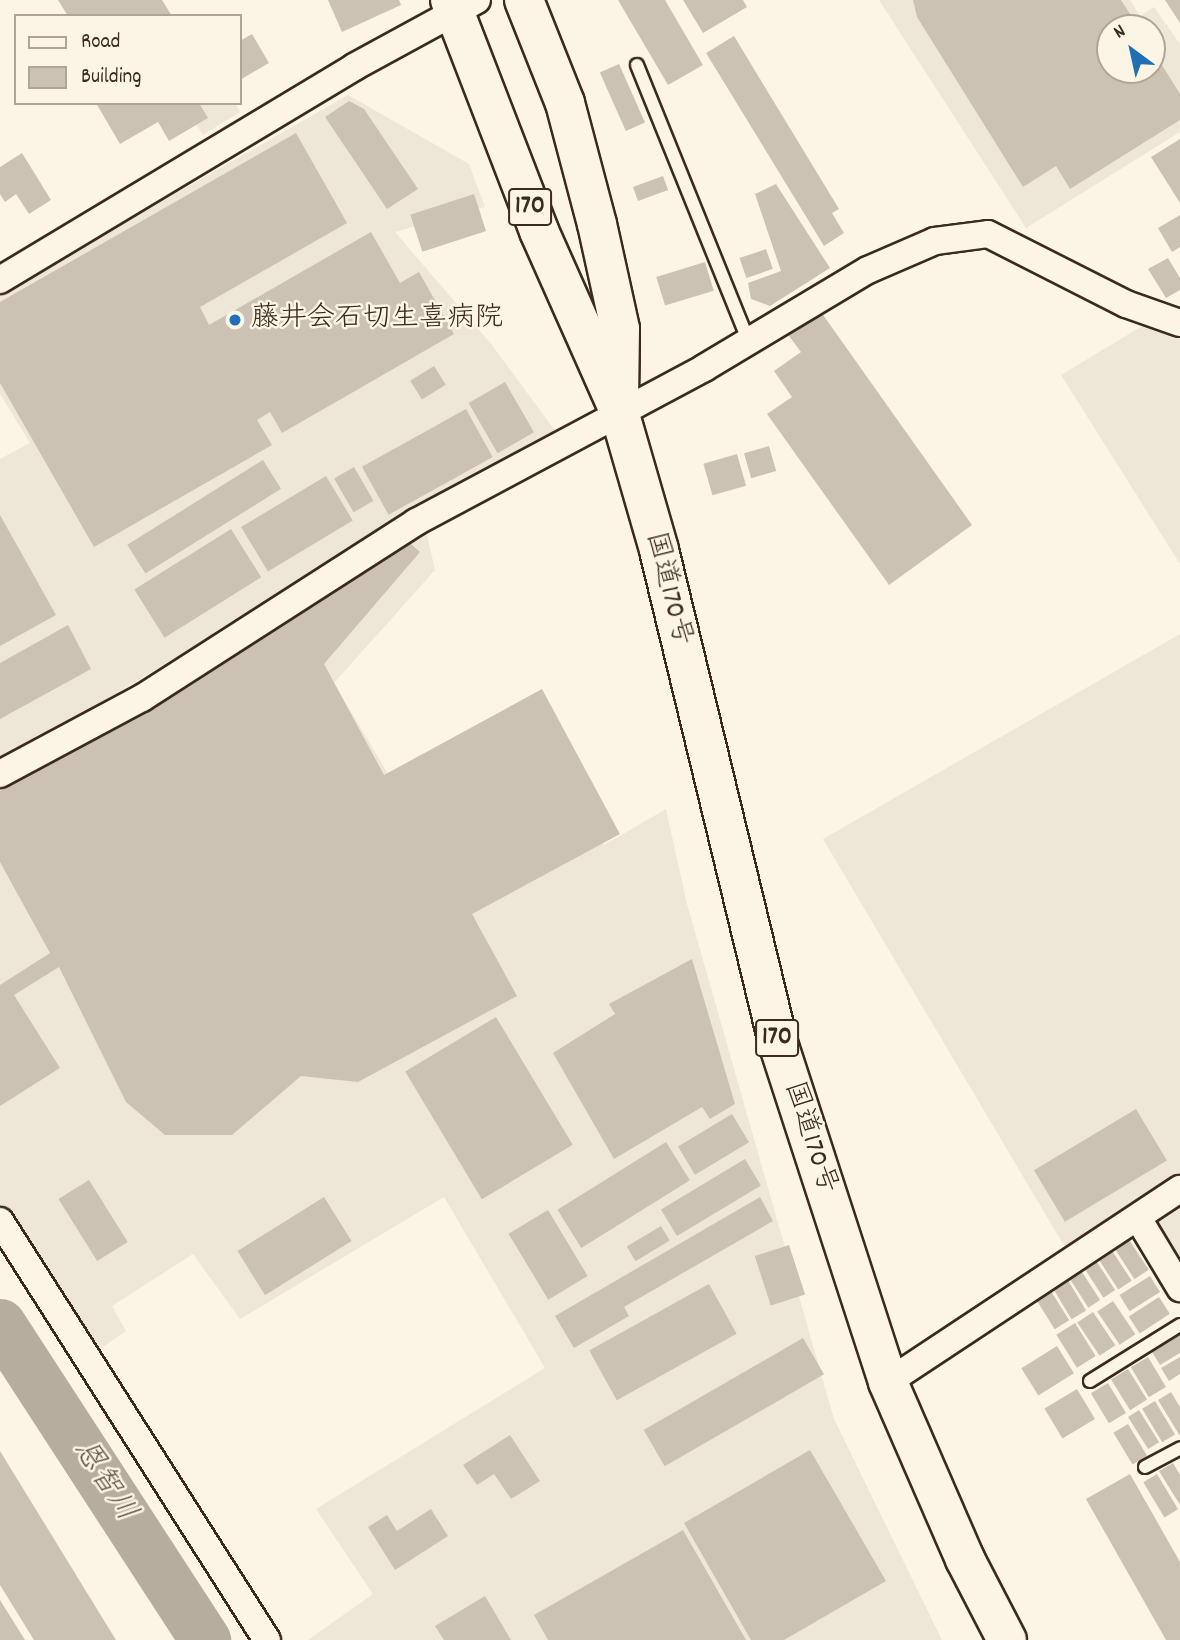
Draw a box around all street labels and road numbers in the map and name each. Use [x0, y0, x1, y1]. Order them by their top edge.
road number: 170 [507, 184, 553, 230]
street label: 国道170号 [637, 529, 697, 649]
road number: 170 [754, 1015, 800, 1060]
street label: 国道170号 [775, 1078, 843, 1198]

